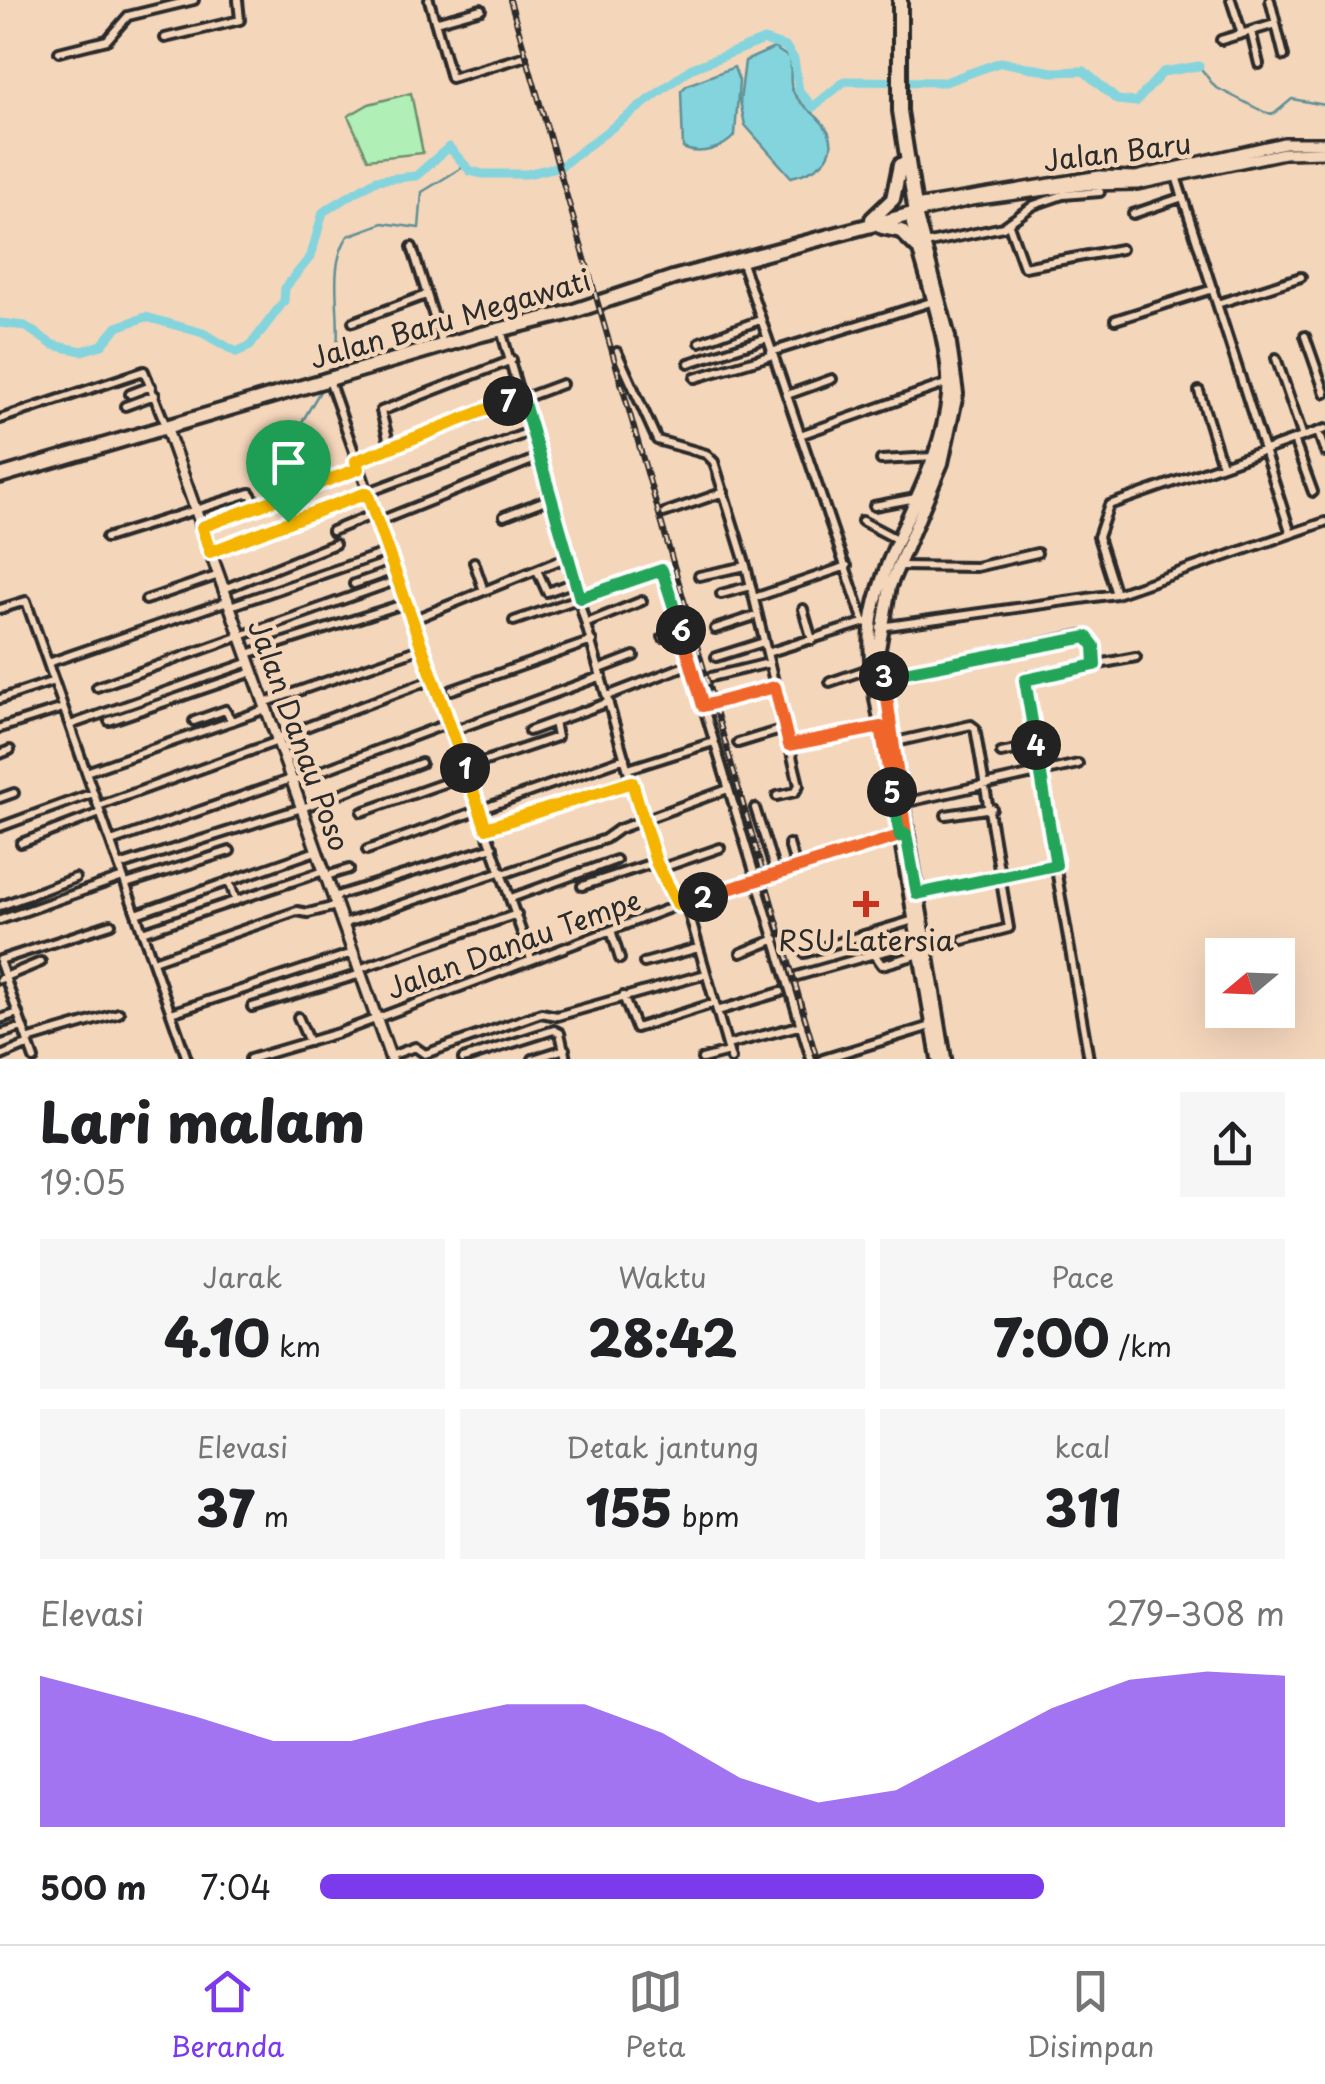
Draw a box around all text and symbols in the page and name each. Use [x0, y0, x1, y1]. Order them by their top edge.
street label: Jalan Baru [1041, 121, 1193, 181]
street label: Jalan Baru Megawati [305, 257, 595, 379]
pin: 7 [483, 376, 533, 426]
text: 7 [500, 379, 516, 422]
pin [246, 420, 331, 523]
icon: arrive [261, 435, 316, 490]
pin: 6 [656, 605, 706, 655]
text: 6 [671, 608, 691, 651]
street label: Jalan Danau Poso [238, 613, 362, 857]
pin: 3 [859, 651, 909, 701]
text: 3 [875, 654, 893, 697]
pin: 4 [1011, 720, 1061, 770]
text: 4 [1026, 723, 1046, 766]
pin: 1 [440, 743, 490, 793]
text: 1 [458, 746, 472, 789]
pin: 5 [867, 767, 917, 817]
text: 5 [883, 770, 901, 813]
pin: 2 [678, 872, 728, 922]
text: 2 [693, 875, 713, 918]
street label: Jalan Danau Tempe [380, 877, 646, 1009]
marker: RSU Latersia [853, 891, 879, 917]
place label: RSU Latersia [778, 918, 954, 961]
north arrow [1205, 938, 1295, 1028]
map controls [1205, 938, 1295, 1028]
text: Lari malam [40, 1079, 365, 1162]
button: share [1180, 1092, 1285, 1197]
text: 19:05 [40, 1158, 126, 1206]
text: Jarak [203, 1255, 282, 1298]
text: Waktu [618, 1255, 707, 1298]
text: Pace [1051, 1255, 1114, 1298]
text: 4.10 [164, 1298, 270, 1374]
text: 28:42 [588, 1298, 737, 1374]
text: 7:00 [993, 1298, 1109, 1374]
text: km [270, 1324, 321, 1367]
text: /km [1109, 1324, 1172, 1367]
text: Elevasi [197, 1425, 288, 1468]
text: Detak jantung [566, 1425, 759, 1468]
text: kcal [1055, 1425, 1110, 1468]
text: 37 [196, 1468, 254, 1544]
text: 155 [585, 1468, 673, 1544]
text: 311 [1044, 1468, 1121, 1544]
text: m [254, 1494, 289, 1537]
text: bpm [673, 1494, 740, 1537]
text: Elevasi [40, 1589, 144, 1637]
text: 279–308 m [1106, 1589, 1285, 1637]
text: 500 m [40, 1863, 146, 1911]
text: 7:04 [200, 1863, 271, 1911]
tab: Beranda [171, 1964, 284, 2067]
tab: Peta [625, 1964, 685, 2067]
tab: Disimpan [1027, 1964, 1154, 2067]

